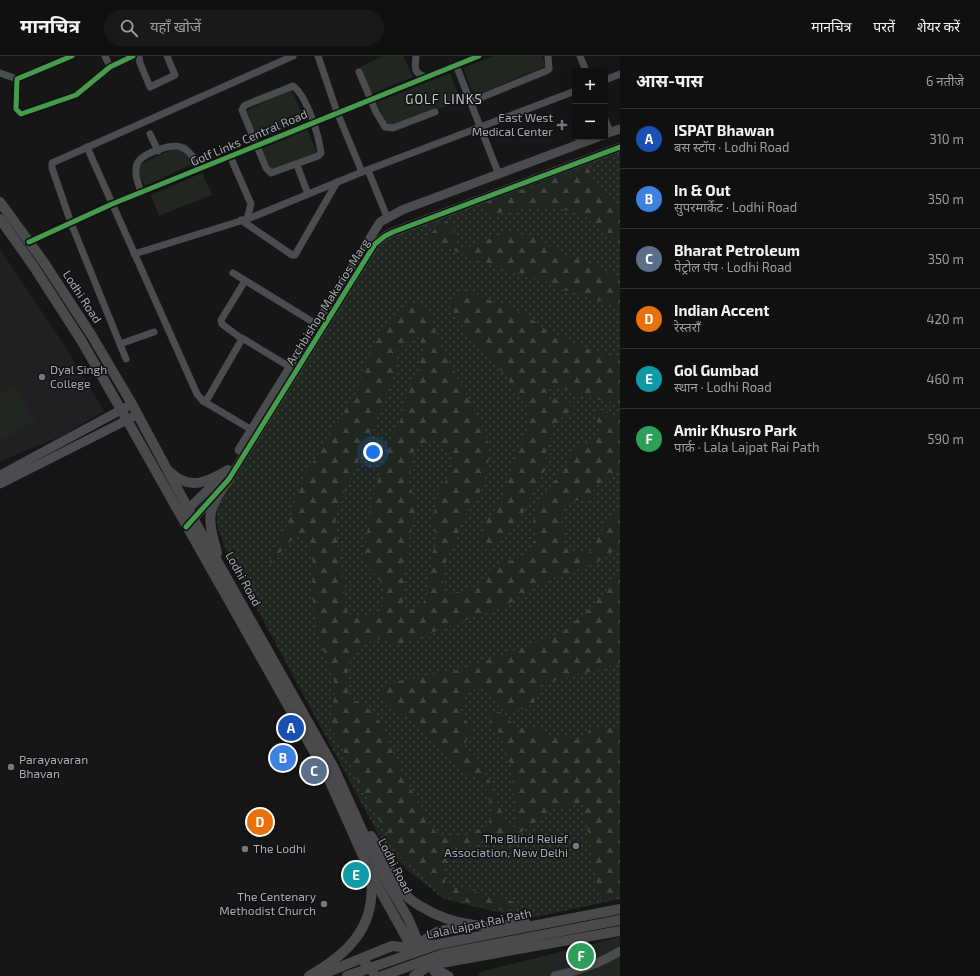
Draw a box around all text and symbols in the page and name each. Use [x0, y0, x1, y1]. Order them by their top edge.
search box [104, 10, 384, 46]
text: मानचित्र [20, 14, 80, 37]
icon: search [118, 17, 140, 39]
text: यहाँ खोजें [150, 17, 201, 35]
text: मानचित्र [811, 18, 851, 35]
text: परतें [873, 18, 895, 35]
text: शेयर करें [917, 18, 960, 35]
map controls [572, 68, 608, 140]
button: + [572, 68, 608, 104]
text: आस-पास [636, 70, 703, 90]
text: 6 नतीजे [926, 73, 964, 89]
district label: GOLF LINKS [405, 91, 483, 107]
button: − [572, 104, 608, 140]
street label: Golf Links Central Road [188, 106, 309, 168]
place label: East West Medical Center [472, 110, 553, 138]
marker: East West Medical Center [556, 119, 568, 131]
text: ISPAT Bhawan [674, 121, 774, 139]
text: A [645, 131, 653, 147]
text: 310 m [929, 131, 964, 147]
text: बस स्टॉप · Lodhi Road [674, 139, 789, 155]
text: In & Out [674, 181, 731, 199]
text: B [645, 191, 653, 207]
text: 350 m [928, 191, 964, 207]
text: सुपरमार्केट · Lodhi Road [674, 199, 797, 215]
street label: Archbishop Makarios Marg [283, 236, 372, 367]
text: Bharat Petroleum [674, 241, 800, 259]
text: C [645, 251, 653, 267]
text: 350 m [928, 251, 964, 267]
text: पेट्रोल पंप · Lodhi Road [674, 259, 792, 275]
street label: Lodhi Road [61, 267, 105, 325]
text: Indian Accent [674, 301, 769, 319]
text: D [645, 311, 653, 327]
text: 420 m [927, 311, 964, 327]
text: रेस्तराँ [674, 319, 700, 335]
text: Gol Gumbad [674, 361, 759, 379]
place label: Dyal Singh College [50, 362, 107, 390]
text: E [645, 371, 653, 387]
text: 460 m [926, 371, 964, 387]
marker: Dyal Singh College [37, 372, 47, 382]
text: स्थान · Lodhi Road [674, 379, 772, 395]
text: Amir Khusro Park [674, 421, 797, 439]
text: F [645, 431, 653, 447]
text: 590 m [927, 431, 964, 447]
text: पार्क · Lala Lajpat Rai Path [674, 439, 819, 455]
your location [363, 442, 383, 462]
street label: Lodhi Road [223, 549, 265, 608]
pin: A [278, 713, 304, 743]
pin: B [270, 743, 296, 773]
place label: Parayavaran Bhavan [19, 752, 88, 780]
pin: C [301, 756, 327, 786]
marker: Parayavaran Bhavan [6, 762, 16, 772]
pin: D [247, 807, 273, 837]
place label: The Blind Relief Association, New Delhi [444, 831, 568, 859]
street label: Lodhi Road [376, 836, 416, 896]
place label: The Lodhi [253, 841, 306, 855]
marker: The Blind Relief Association, New Delhi [571, 841, 581, 851]
marker: The Lodhi [240, 844, 250, 854]
pin: E [343, 860, 369, 890]
place label: The Centenary Methodist Church [219, 889, 317, 917]
marker: The Centenary Methodist Church [319, 899, 329, 909]
street label: Lala Lajpat Rai Path [425, 905, 533, 942]
pin: F [568, 941, 594, 971]

